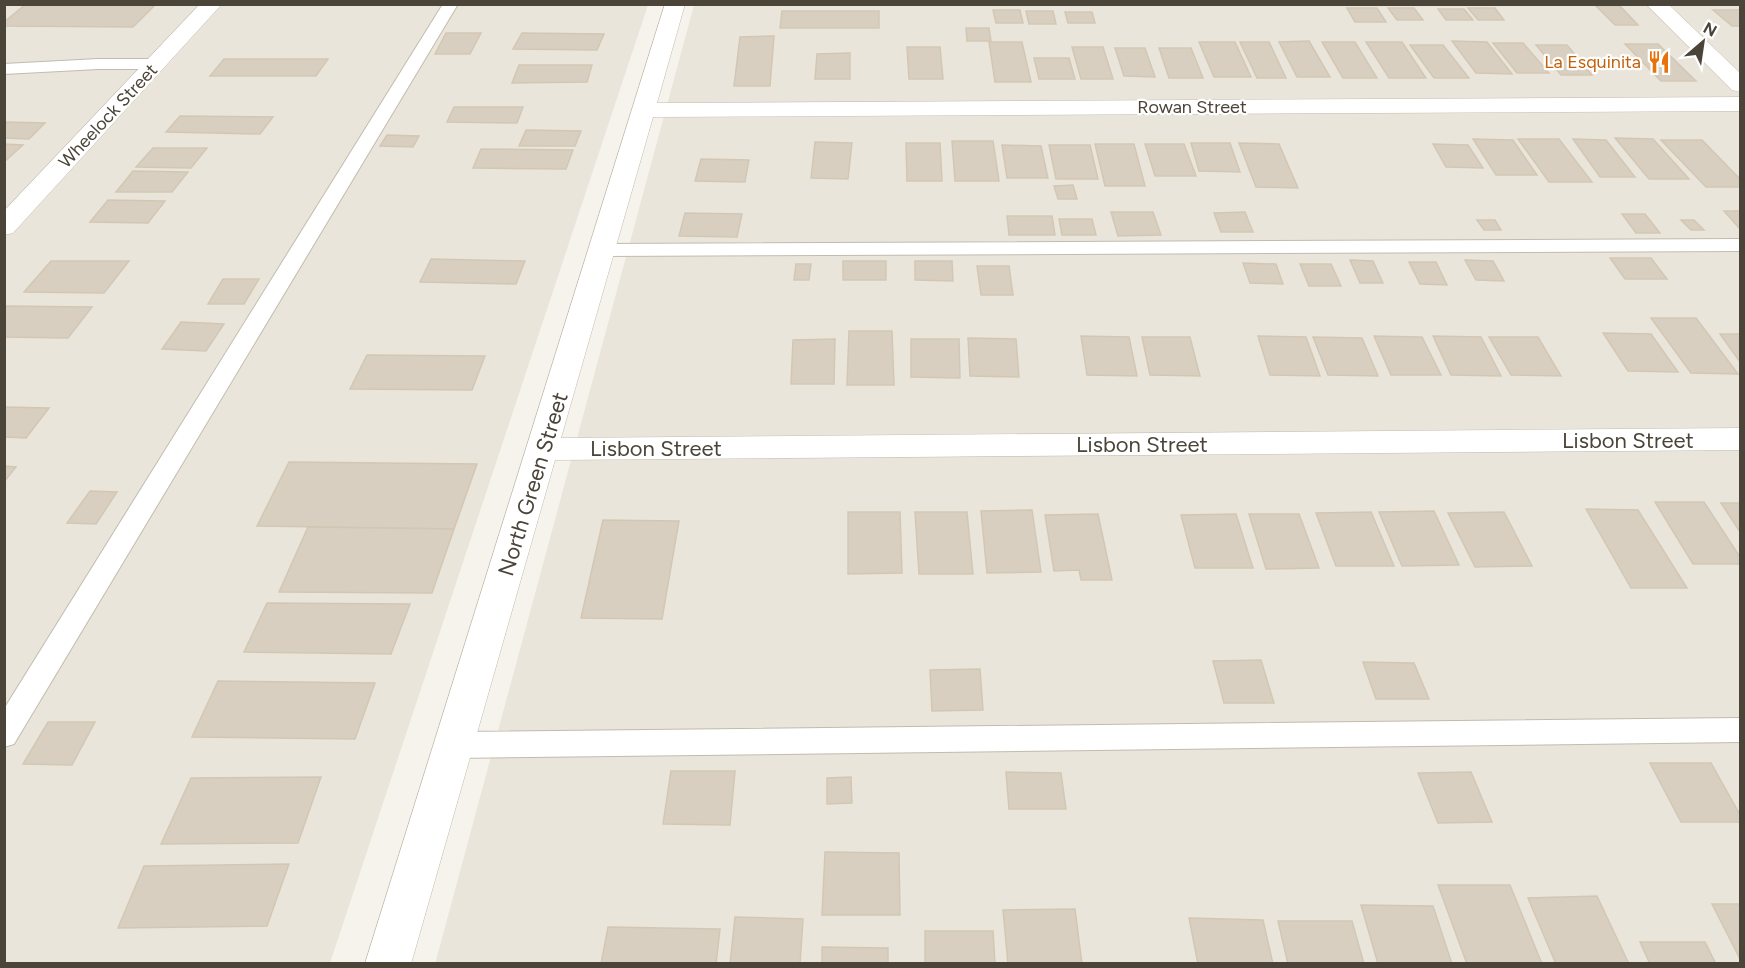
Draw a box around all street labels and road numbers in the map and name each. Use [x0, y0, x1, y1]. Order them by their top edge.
street label: Wheelock Street [54, 59, 162, 173]
street label: Rowan Street [1137, 96, 1247, 118]
street label: North Green Street [492, 389, 574, 579]
street label: Lisbon Street [1562, 427, 1694, 454]
street label: Lisbon Street [1076, 431, 1208, 458]
street label: Lisbon Street [590, 435, 722, 462]

